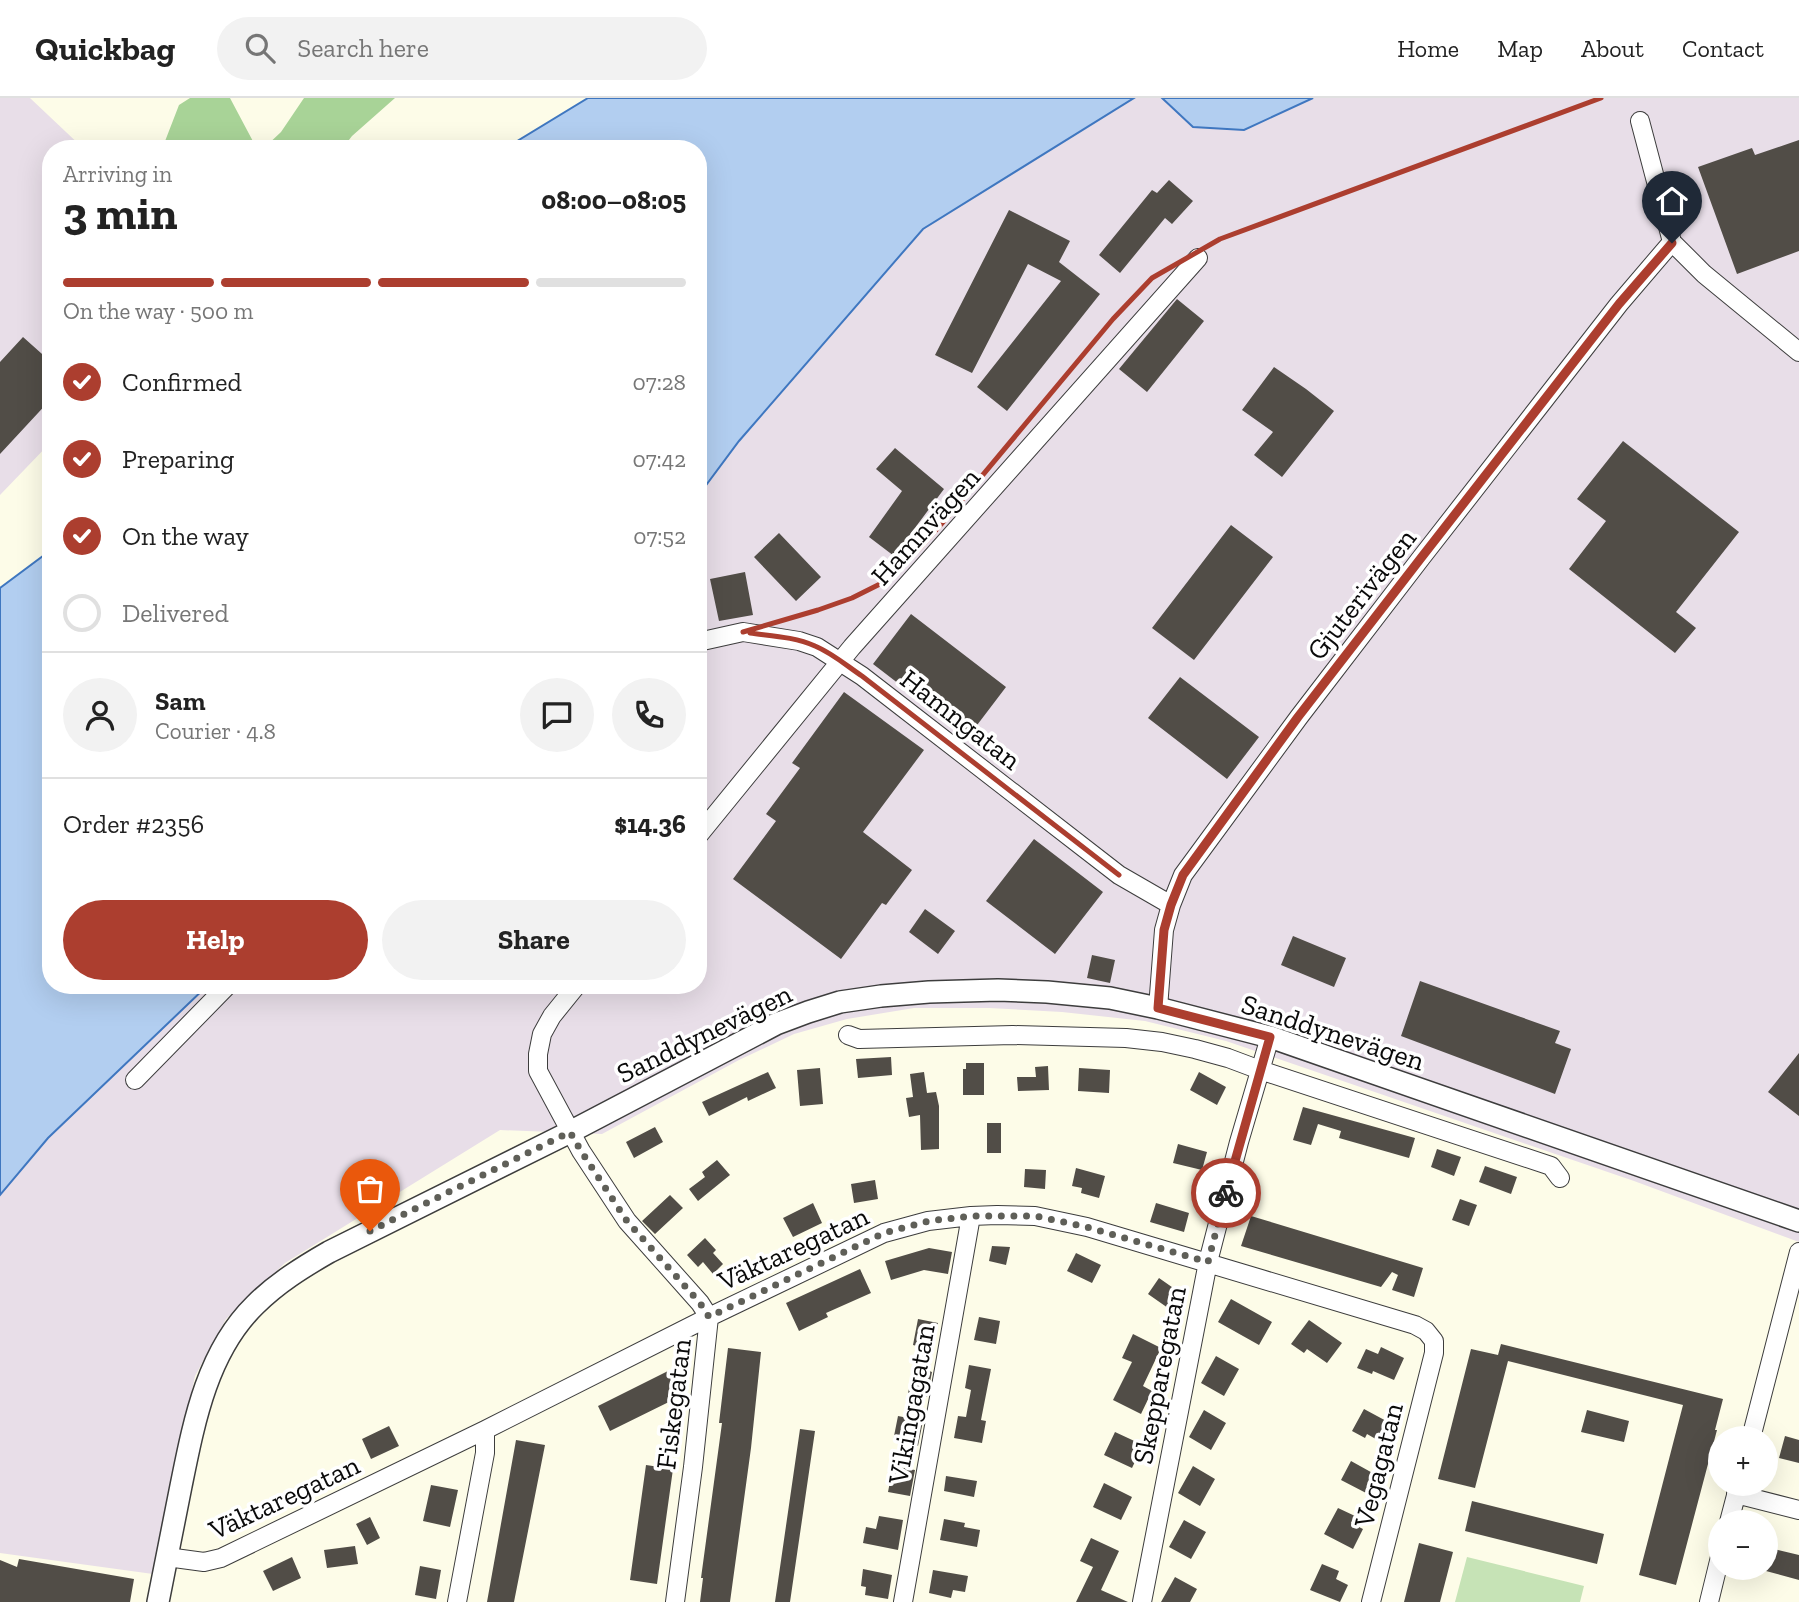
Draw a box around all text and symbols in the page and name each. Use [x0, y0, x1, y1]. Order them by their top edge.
search box [217, 17, 707, 80]
text: Quickbag [35, 29, 175, 68]
icon: search [241, 29, 279, 67]
text: Search here [297, 32, 429, 64]
text: Home [1397, 34, 1459, 63]
text: Map [1497, 34, 1543, 63]
text: About [1581, 34, 1644, 63]
text: Contact [1682, 34, 1764, 63]
text: Arriving in [63, 160, 172, 188]
pin [1642, 171, 1702, 243]
icon: home [1653, 182, 1691, 220]
text: 08:00–08:05 [541, 184, 686, 216]
text: 3 min [63, 186, 177, 241]
text: On the way · 500 m [63, 297, 253, 325]
icon: check [63, 363, 101, 401]
text: Confirmed [122, 366, 242, 398]
text: 07:28 [633, 368, 686, 396]
icon: check [63, 440, 101, 478]
text: Preparing [122, 443, 234, 475]
text: 07:42 [633, 445, 686, 473]
street label: Hamnvägen [864, 461, 987, 592]
icon: check [63, 517, 101, 555]
text: On the way [122, 520, 249, 552]
text: 07:52 [633, 522, 686, 550]
street label: Gjuterivägen [1300, 522, 1423, 666]
text: Delivered [122, 597, 229, 629]
street label: Hamngatan [894, 662, 1027, 777]
button: person [63, 678, 137, 752]
button: chat [520, 678, 594, 752]
button: phone [612, 678, 686, 752]
text: Sam [155, 685, 205, 717]
text: Courier · 4.8 [155, 717, 276, 745]
text: Order #2356 [63, 808, 204, 840]
text: $14.36 [614, 808, 686, 840]
button: Help [63, 900, 368, 980]
button: Share [382, 900, 686, 980]
street label: Sanddynevägen [611, 977, 797, 1090]
street label: Sanddynevägen [1237, 987, 1428, 1078]
courier [1191, 1158, 1261, 1228]
pin [340, 1159, 400, 1231]
icon: bag [351, 1170, 389, 1208]
icon: bike [1207, 1174, 1245, 1212]
street label: Väktaregatan [712, 1199, 874, 1298]
street label: Skepparegatan [1126, 1283, 1193, 1467]
street label: Vikingagatan [881, 1322, 942, 1487]
street label: Fiskegatan [649, 1337, 698, 1471]
street label: Vegagatan [1347, 1399, 1410, 1532]
map controls [1708, 1426, 1778, 1580]
button: + [1708, 1426, 1778, 1496]
street label: Väktaregatan [203, 1448, 365, 1547]
button: − [1708, 1510, 1778, 1580]

